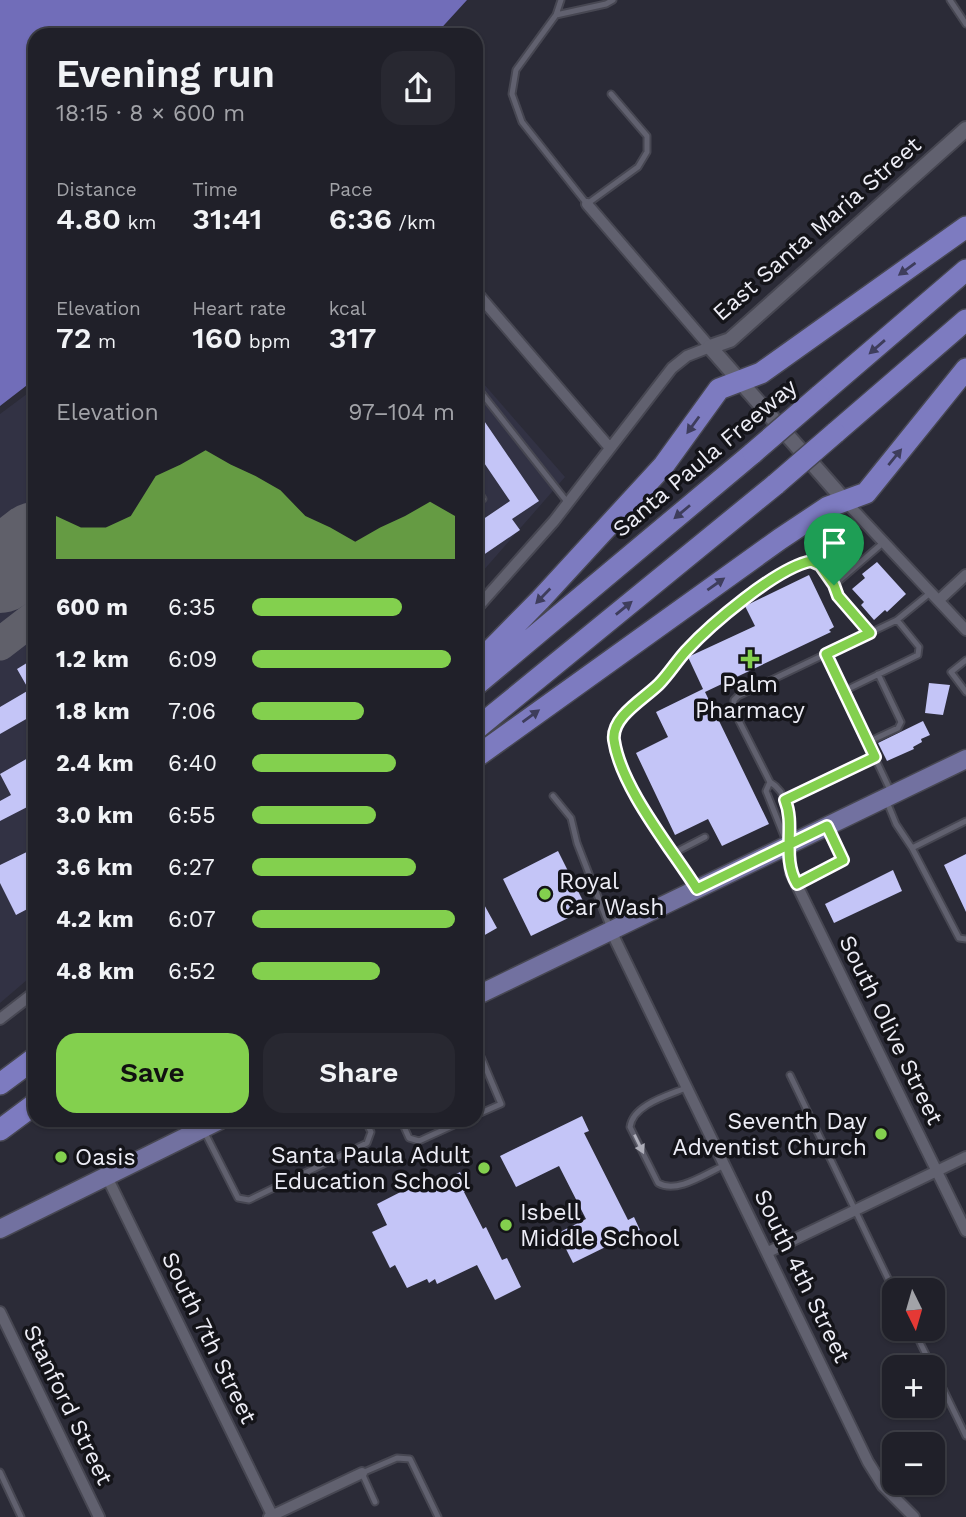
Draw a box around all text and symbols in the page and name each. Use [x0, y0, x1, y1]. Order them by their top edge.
button: share [381, 51, 455, 125]
text: Evening run [56, 52, 275, 96]
text: 18:15 · 8 × 600 m [56, 100, 245, 127]
street label: East Santa Maria Street [708, 131, 927, 327]
text: Distance [56, 178, 137, 201]
text: Time [192, 178, 238, 201]
text: Pace [329, 178, 373, 201]
text: 4.80 [56, 201, 121, 236]
text: 31:41 [192, 201, 262, 236]
text: 6:36 [329, 201, 392, 236]
text: km [121, 211, 156, 234]
text: /km [392, 211, 436, 234]
one-way arrow [898, 262, 916, 276]
text: Elevation [56, 297, 141, 320]
text: Heart rate [192, 297, 286, 320]
text: kcal [329, 297, 366, 320]
text: 72 [56, 320, 91, 355]
text: 160 [192, 320, 242, 355]
text: 317 [329, 320, 377, 355]
text: m [91, 330, 116, 353]
text: bpm [242, 330, 291, 353]
one-way arrow [868, 339, 886, 355]
street label: Santa Paula Freeway [608, 373, 803, 543]
text: Elevation [56, 399, 159, 426]
text: 97–104 m [348, 399, 455, 426]
one-way arrow [686, 416, 700, 435]
one-way arrow [887, 449, 902, 467]
one-way arrow [673, 504, 690, 519]
pin [804, 513, 864, 585]
icon: arrive [815, 524, 853, 562]
one-way arrow [707, 577, 725, 591]
one-way arrow [536, 587, 552, 604]
text: 600 m [56, 594, 128, 621]
text: 6:35 [168, 594, 216, 621]
one-way arrow [614, 600, 632, 615]
text: 1.2 km [56, 646, 129, 673]
text: 6:09 [168, 646, 217, 673]
marker: Palm Pharmacy [742, 651, 758, 667]
place label: Palm Pharmacy [695, 671, 805, 724]
text: 1.8 km [56, 698, 130, 725]
text: 7:06 [168, 698, 216, 725]
one-way arrow [522, 709, 540, 723]
text: 2.4 km [56, 750, 134, 777]
text: 6:40 [168, 750, 217, 777]
text: 3.0 km [56, 802, 133, 829]
text: 6:55 [168, 802, 216, 829]
text: 3.6 km [56, 854, 133, 881]
text: 6:27 [168, 854, 215, 881]
place label: Royal Car Wash [559, 868, 665, 921]
marker: Royal Car Wash [537, 886, 553, 902]
text: 4.2 km [56, 906, 134, 933]
text: 6:07 [168, 906, 216, 933]
street label: South Olive Street [833, 931, 949, 1129]
text: 4.8 km [56, 958, 134, 985]
text: 6:52 [168, 958, 216, 985]
button: Save [56, 1033, 249, 1113]
button: Share [263, 1033, 455, 1113]
place label: Seventh Day Adventist Church [673, 1108, 867, 1161]
marker: Seventh Day Adventist Church [873, 1126, 889, 1142]
one-way arrow [633, 1134, 645, 1154]
place label: Santa Paula Adult Education School [271, 1142, 470, 1195]
place label: Oasis [75, 1144, 136, 1171]
marker: Oasis [53, 1149, 69, 1165]
marker: Santa Paula Adult Education School [476, 1160, 492, 1176]
street label: South 4th Street [748, 1185, 856, 1367]
place label: Isbell Middle School [520, 1199, 679, 1252]
marker: Isbell Middle School [498, 1217, 514, 1233]
street label: South 7th Street [156, 1248, 262, 1428]
north arrow [882, 1278, 945, 1340]
map controls [882, 1278, 945, 1495]
street label: Stanford Street [18, 1321, 119, 1490]
button: + [882, 1355, 945, 1418]
button: − [882, 1432, 945, 1495]

